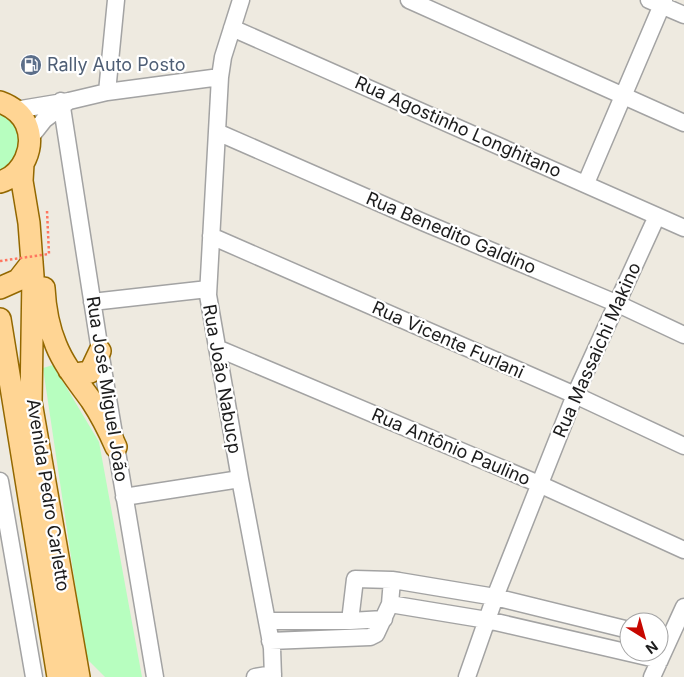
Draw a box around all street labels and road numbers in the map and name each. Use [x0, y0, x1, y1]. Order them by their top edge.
street label: Rua Agostinho Longhitano [352, 71, 565, 182]
street label: Rua Benedito Galdino [363, 187, 539, 278]
street label: Rua Massaichi Makino [548, 259, 645, 441]
street label: Rua José Miguel João [82, 294, 133, 483]
street label: Rua Vicente Furlani [369, 297, 527, 382]
street label: Rua João Nabucp [199, 303, 246, 455]
street label: Avenida Pedro Carletto [23, 397, 74, 593]
street label: Rua Antônio Paulino [369, 404, 534, 489]

